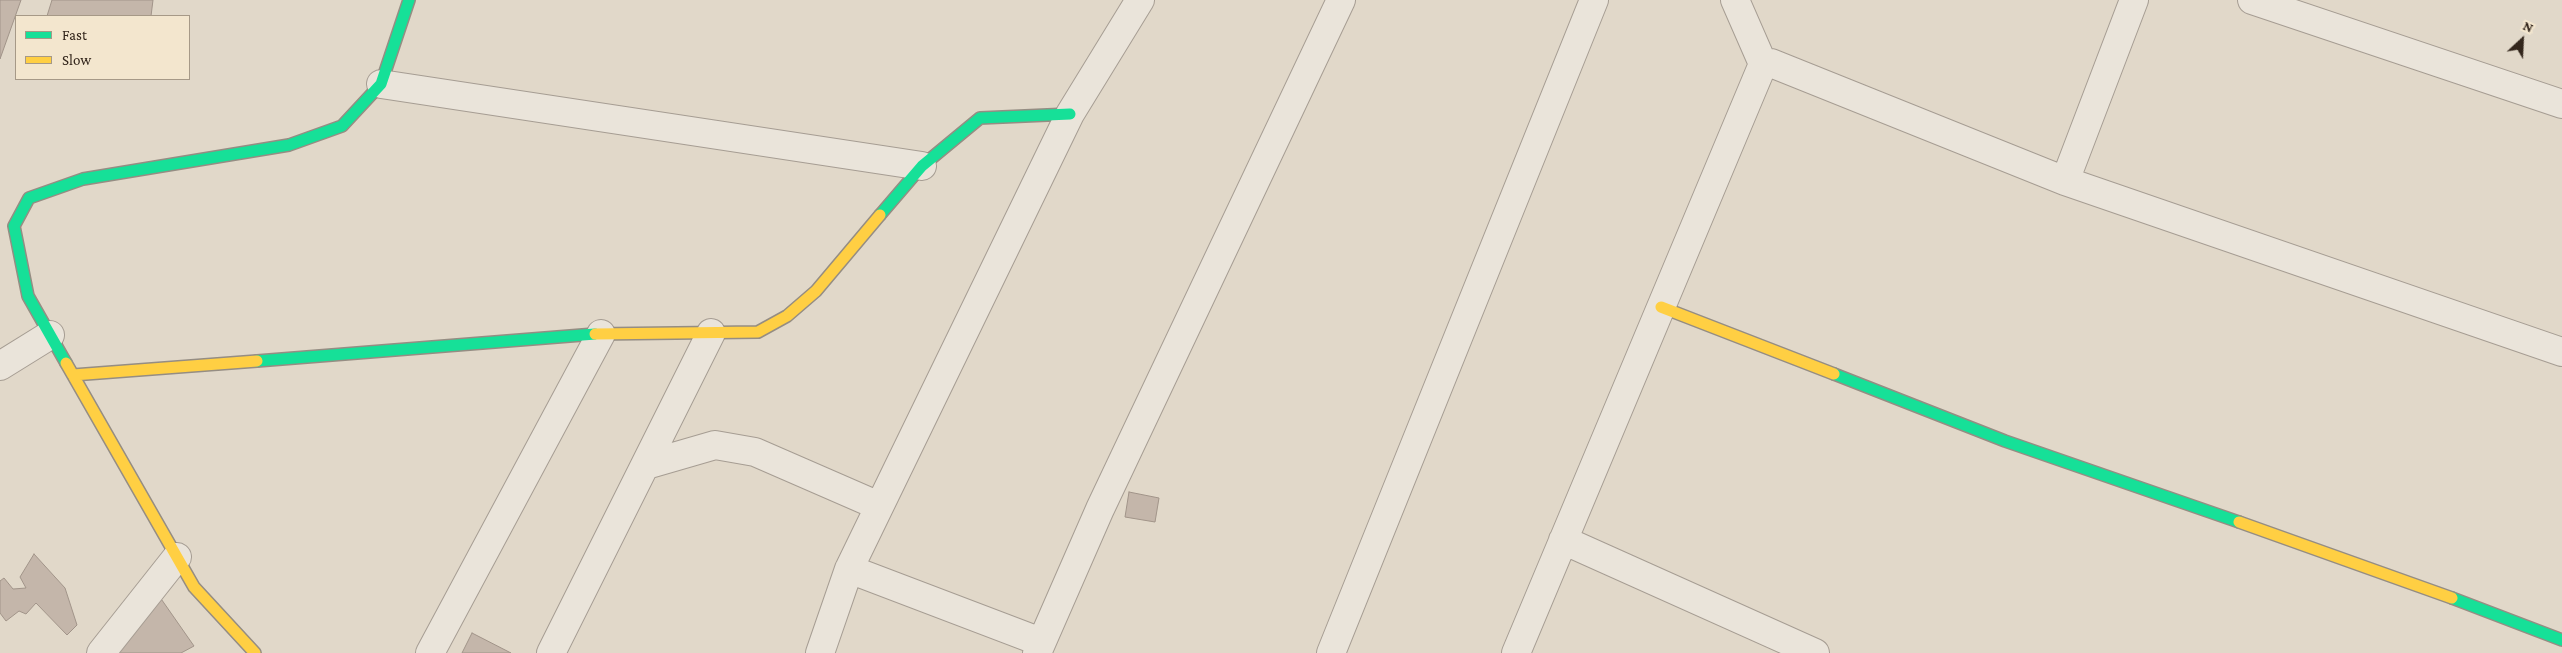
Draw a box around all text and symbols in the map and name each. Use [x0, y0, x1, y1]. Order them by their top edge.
legend [15, 15, 190, 80]
north arrow [2497, 15, 2547, 65]
text: N [2521, 17, 2536, 36]
text: Fast [62, 27, 87, 43]
text: Slow [62, 52, 91, 68]

